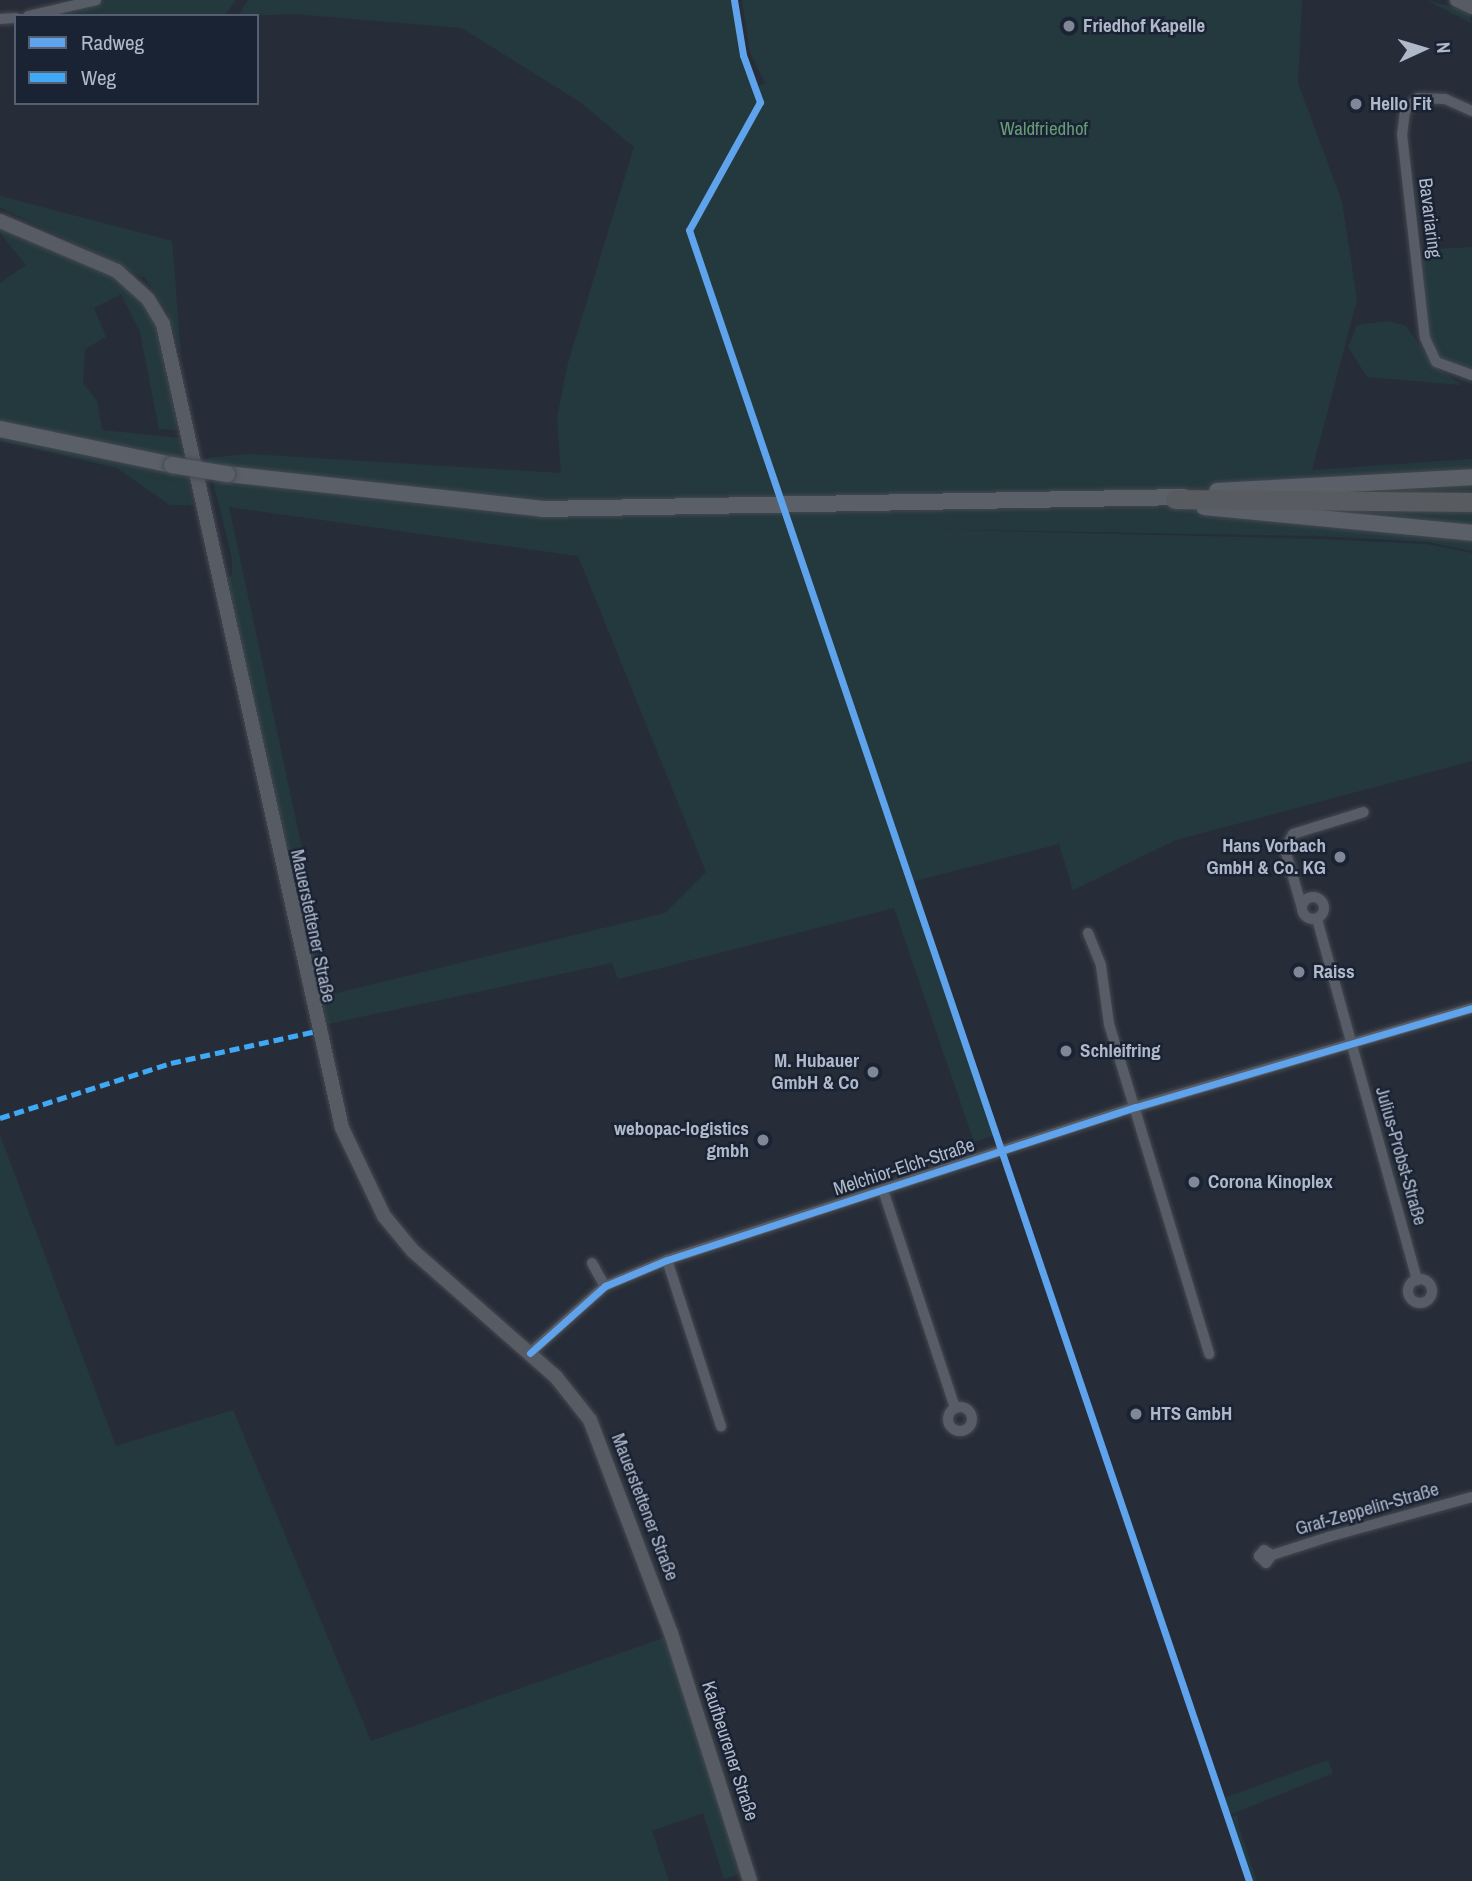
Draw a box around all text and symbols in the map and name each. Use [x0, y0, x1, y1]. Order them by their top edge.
legend [14, 14, 259, 105]
north arrow [1388, 14, 1458, 84]
place label: Friedhof Kapelle [1083, 15, 1205, 37]
marker: Friedhof Kapelle [1061, 18, 1077, 34]
text: Radweg [81, 28, 144, 57]
text: N [1431, 41, 1457, 54]
text: Weg [81, 63, 116, 92]
place label: Hello Fit [1370, 93, 1431, 115]
marker: Hello Fit [1348, 96, 1364, 112]
park label: Waldfriedhof [1000, 118, 1088, 140]
street label: Bavariaring [1414, 177, 1446, 259]
place label: Hans Vorbach GmbH & Co. KG [1207, 835, 1326, 879]
street label: Mauerstettener Straße [286, 847, 340, 1005]
marker: Hans Vorbach GmbH & Co. KG [1332, 849, 1348, 865]
place label: Raiss [1313, 961, 1355, 983]
marker: Raiss [1291, 964, 1307, 980]
place label: Schleifring [1080, 1040, 1161, 1062]
marker: Schleifring [1058, 1043, 1074, 1059]
place label: M. Hubauer GmbH & Co [772, 1050, 859, 1094]
marker: M. Hubauer GmbH & Co [865, 1064, 881, 1080]
street label: Julius-Probst-Straße [1370, 1084, 1432, 1228]
place label: webopac-logistics gmbh [614, 1118, 749, 1162]
marker: webopac-logistics gmbh [755, 1132, 771, 1148]
street label: Melchior-Elch-Straße [830, 1133, 978, 1201]
place label: Corona Kinoplex [1208, 1171, 1333, 1193]
marker: Corona Kinoplex [1186, 1174, 1202, 1190]
place label: HTS GmbH [1150, 1403, 1232, 1425]
marker: HTS GmbH [1128, 1406, 1144, 1422]
street label: Mauerstettener Straße [606, 1430, 684, 1584]
street label: Graf-Zeppelin-Straße [1293, 1478, 1441, 1540]
street label: Kaufbeurener Straße [697, 1678, 763, 1824]

